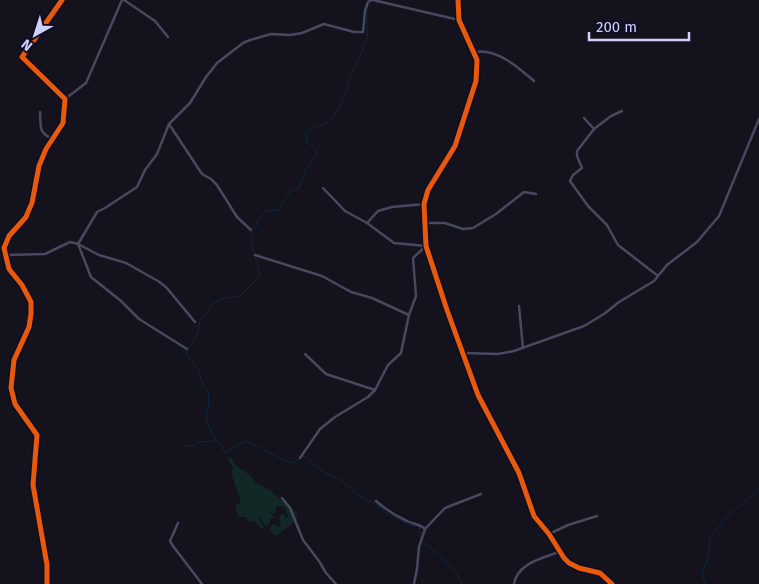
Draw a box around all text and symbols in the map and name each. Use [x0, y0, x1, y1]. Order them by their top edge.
north arrow [10, 10, 60, 60]
scale bar [589, 10, 689, 42]
text: 200 m [596, 18, 637, 36]
text: N [18, 35, 36, 54]

